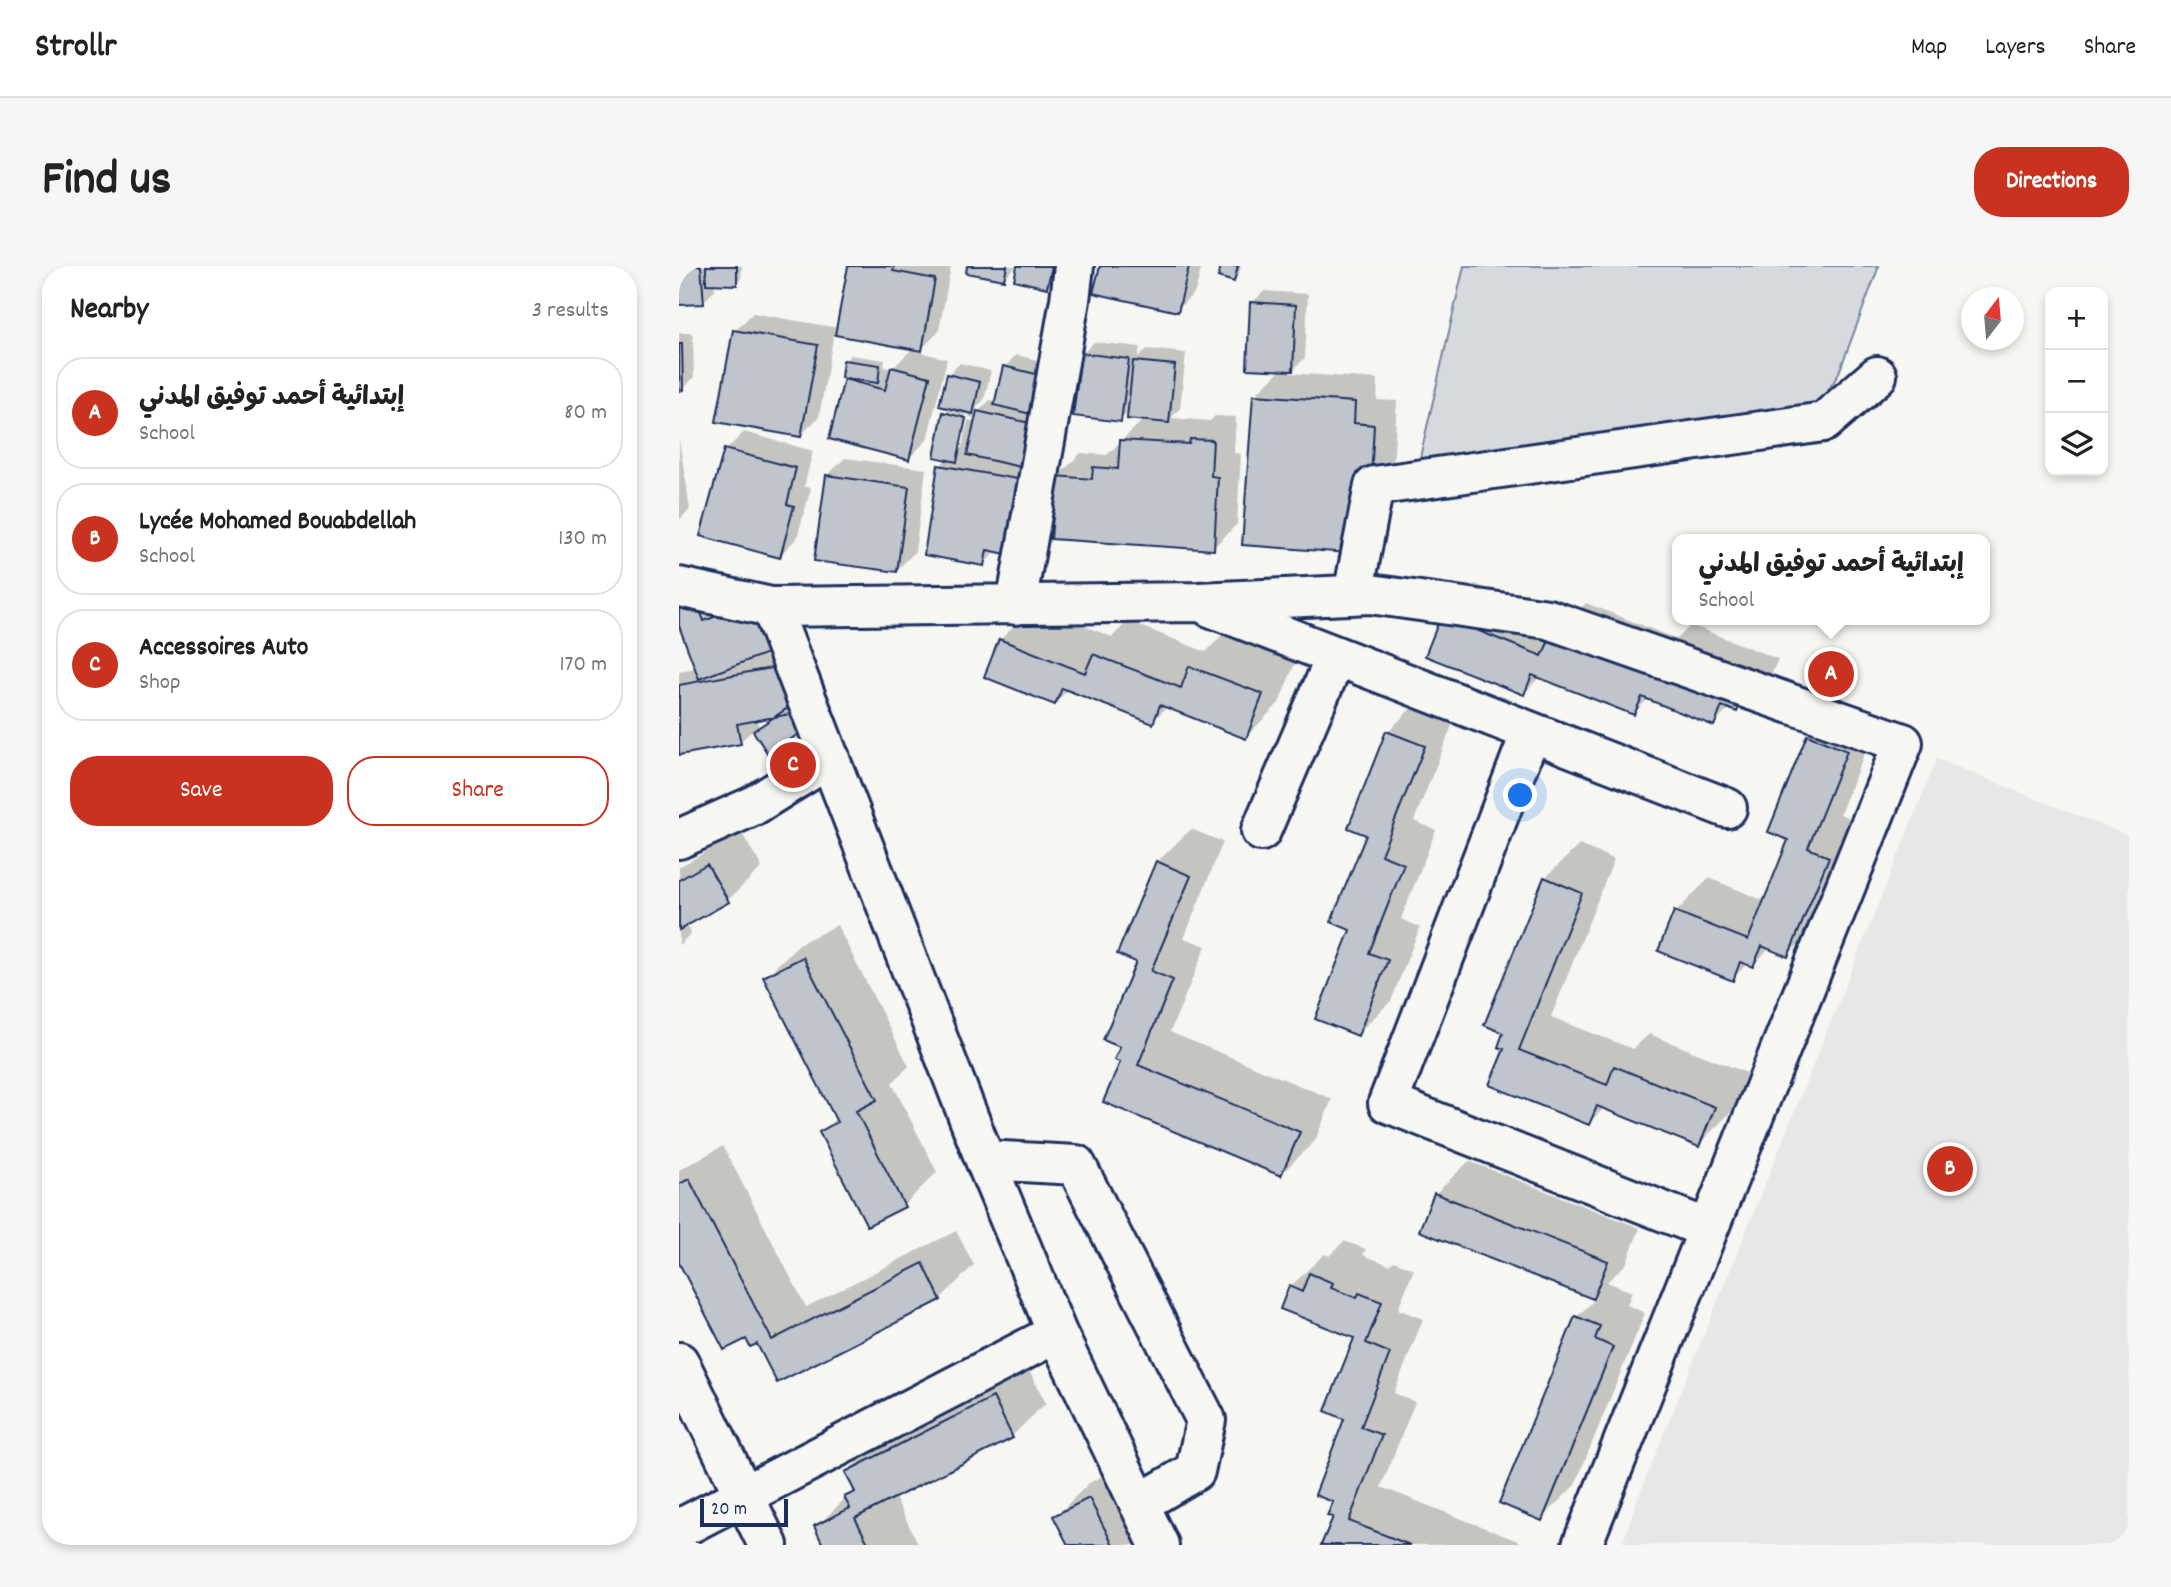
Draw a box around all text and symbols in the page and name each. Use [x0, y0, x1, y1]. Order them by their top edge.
text: Strollr [35, 25, 117, 72]
text: Map [1911, 31, 1947, 65]
text: Layers [1985, 31, 2046, 65]
text: Share [2084, 31, 2136, 65]
text: Find us [42, 147, 171, 217]
button: Directions [1974, 147, 2129, 217]
north arrow [1961, 287, 2024, 350]
map controls [2045, 287, 2108, 476]
button: + [2045, 287, 2108, 350]
text: Nearby [70, 290, 148, 333]
text: 3 results [532, 295, 609, 328]
button: − [2045, 350, 2108, 413]
text: إبتدائية أحمد توفيق المدني [139, 380, 404, 417]
text: A [89, 397, 101, 430]
text: 80 m [564, 397, 607, 430]
button: layers [2045, 413, 2108, 476]
text: School [139, 418, 195, 451]
text: Lycée Mohamed Bouabdellah [139, 504, 416, 541]
text: B [90, 523, 100, 556]
text: 130 m [558, 523, 607, 556]
popup [1672, 534, 1990, 625]
text: School [139, 541, 195, 574]
text: إبتدائية أحمد توفيق المدني [1698, 547, 1964, 584]
text: School [1698, 585, 1754, 618]
text: Accessoires Auto [139, 630, 308, 667]
pin: A [1808, 648, 1854, 700]
text: C [89, 649, 101, 682]
text: 170 m [560, 649, 607, 682]
text: Shop [139, 667, 181, 700]
pin: C [770, 739, 816, 791]
button: Save [70, 756, 333, 826]
button: Share [347, 756, 609, 826]
your location [1503, 778, 1537, 812]
pin: B [1927, 1143, 1973, 1195]
scale bar [700, 1496, 787, 1528]
text: 20 m [711, 1497, 747, 1524]

